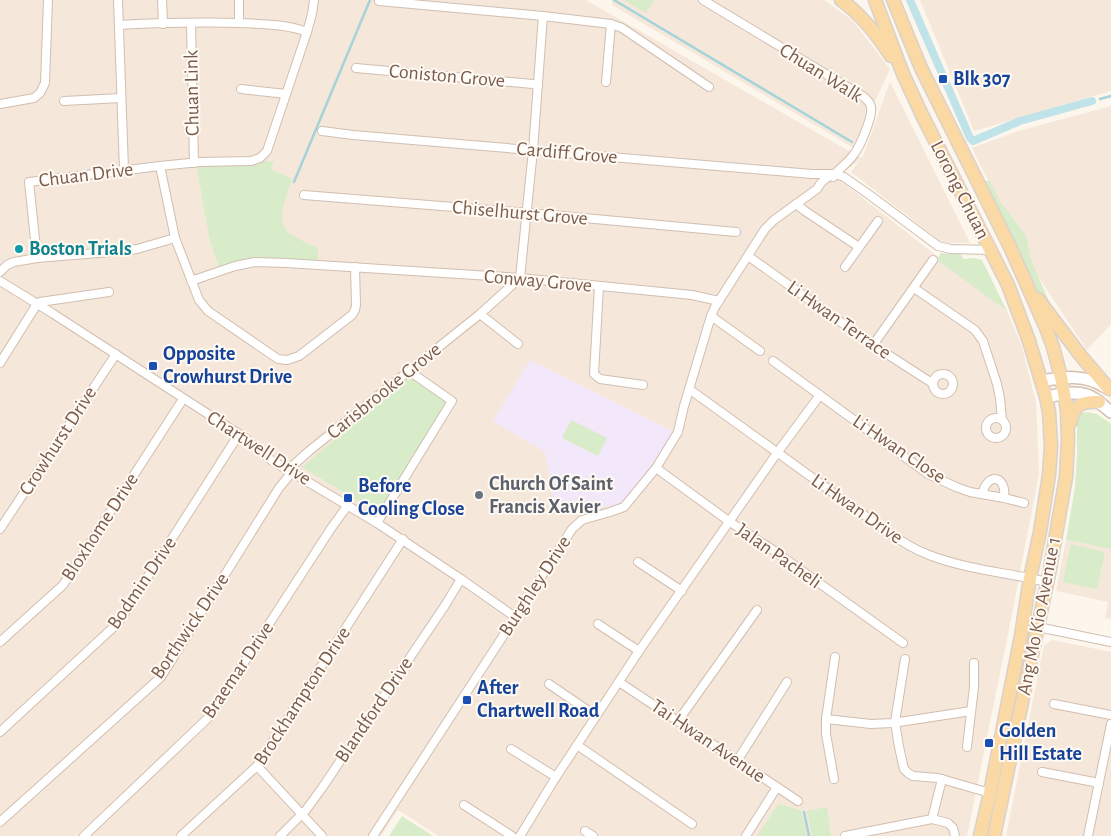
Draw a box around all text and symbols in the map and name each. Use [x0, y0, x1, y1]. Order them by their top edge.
street label: Chuan Walk [776, 40, 866, 106]
street label: Chuan Link [181, 50, 203, 136]
street label: Coniston Grove [388, 61, 506, 91]
place label: Blk 307 [953, 69, 1011, 89]
marker: Blk 307 [937, 73, 949, 85]
street label: Lorong Chuan [927, 138, 993, 242]
street label: Cardiff Grove [516, 139, 618, 167]
street label: Chuan Drive [38, 159, 134, 191]
street label: Chiselhurst Grove [451, 197, 589, 229]
place label: Boston Trials [29, 239, 132, 259]
marker: Boston Trials [13, 243, 25, 255]
street label: Conway Grove [483, 266, 593, 296]
street label: Li Hwan Terrace [783, 277, 895, 363]
street label: Carisbrooke Grove [323, 339, 445, 443]
place label: Opposite Crowhurst Drive [163, 344, 292, 387]
marker: Opposite Crowhurst Drive [147, 360, 159, 372]
street label: Crowhurst Drive [16, 383, 100, 499]
street label: Chartwell Drive [203, 407, 315, 489]
street label: Li Hwan Close [849, 411, 949, 487]
street label: Bloxhome Drive [58, 470, 142, 584]
street label: Li Hwan Drive [807, 470, 907, 548]
place label: Church Of Saint Francis Xavier [489, 474, 613, 517]
place label: Before Cooling Close [358, 476, 465, 519]
marker: Church Of Saint Francis Xavier [473, 489, 485, 501]
marker: Before Cooling Close [342, 492, 354, 504]
street label: Jalan Pacheli [733, 519, 825, 593]
street label: Burghley Drive [495, 532, 575, 640]
street label: Bodmin Drive [104, 533, 180, 633]
street label: Ang Mo Kio Avenue 1 [1014, 535, 1064, 697]
street label: Borthwick Drive [147, 569, 233, 683]
street label: Braemar Drive [198, 618, 278, 722]
street label: Brockhampton Drive [250, 623, 354, 769]
street label: Blandford Drive [331, 654, 417, 766]
place label: After Chartwell Road [477, 678, 600, 721]
marker: After Chartwell Road [461, 694, 473, 706]
street label: Tai Hwan Avenue [647, 696, 769, 786]
place label: Golden Hill Estate [999, 721, 1082, 764]
marker: Golden Hill Estate [983, 737, 995, 749]

